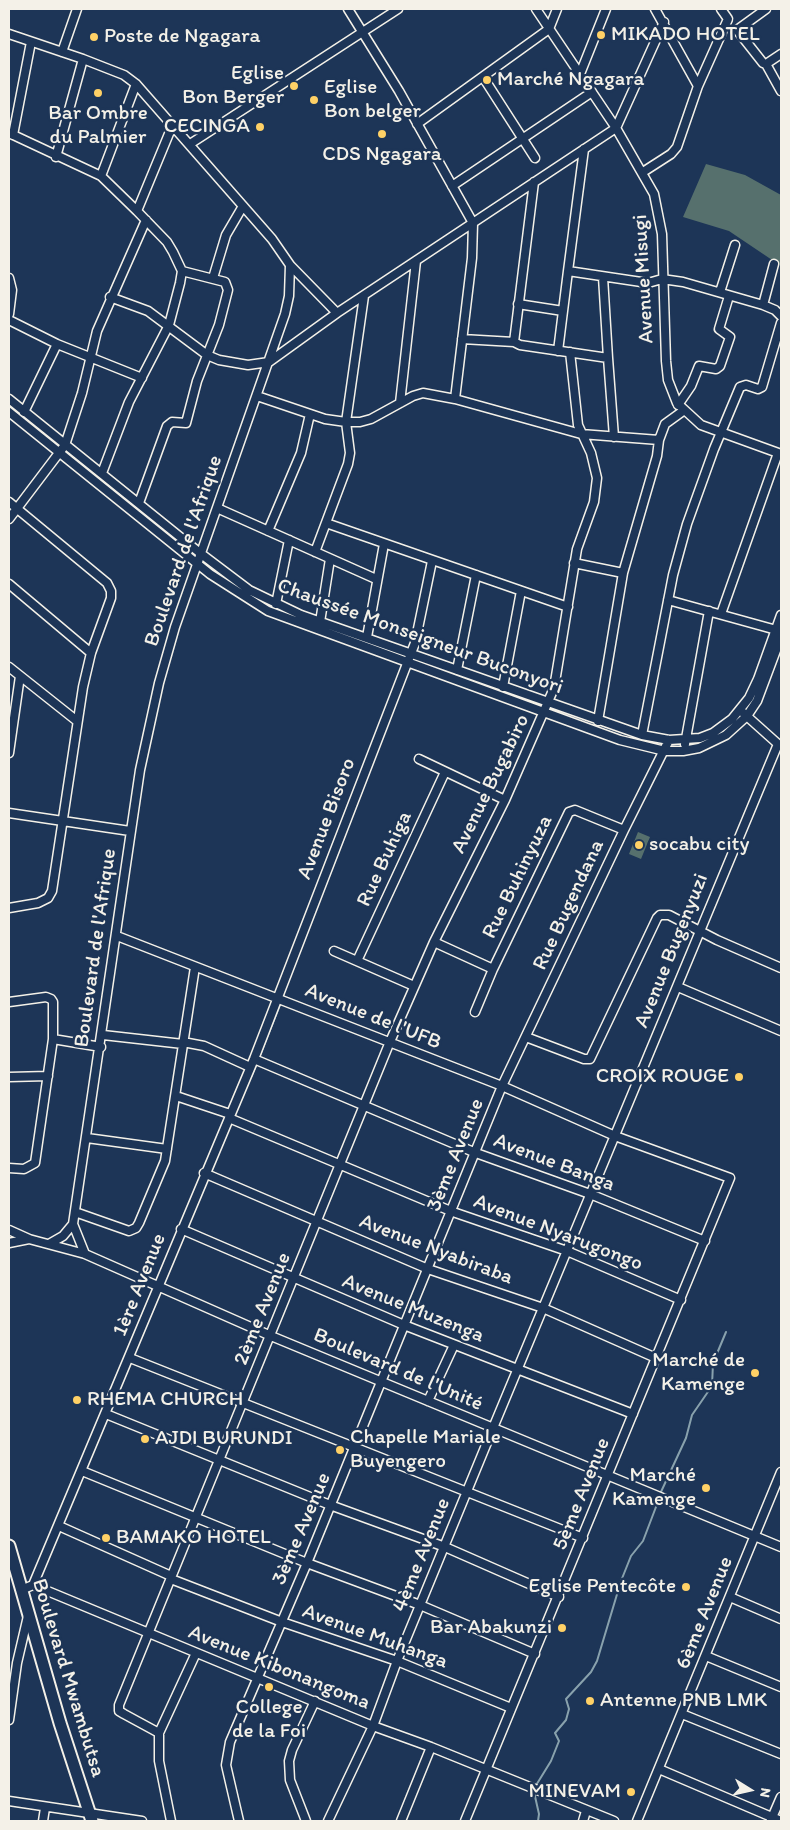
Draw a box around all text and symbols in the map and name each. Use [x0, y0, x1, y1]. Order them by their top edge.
place label: MIKADO HOTEL [611, 22, 760, 48]
place label: Poste de Ngagara [104, 24, 260, 50]
marker: MIKADO HOTEL [595, 29, 607, 41]
marker: Poste de Ngagara [88, 31, 100, 43]
place label: Eglise Bon Berger [182, 61, 284, 111]
place label: Marché Ngagara [497, 67, 644, 93]
marker: Marché Ngagara [481, 74, 493, 86]
place label: Eglise Bon belger [324, 75, 421, 125]
marker: Eglise Bon Berger [288, 80, 300, 92]
marker: Bar Ombre du Palmier [92, 87, 104, 99]
marker: Eglise Bon belger [308, 94, 320, 106]
place label: Bar Ombre du Palmier [48, 101, 148, 151]
place label: CECINGA [164, 114, 250, 140]
marker: CECINGA [254, 121, 266, 133]
marker: CDS Ngagara [376, 128, 388, 140]
place label: CDS Ngagara [322, 142, 442, 168]
street label: Avenue Misugi [628, 214, 660, 344]
street label: Boulevard de l'Afrique [139, 452, 229, 650]
street label: Chaussée Monseigneur Buconyori [274, 573, 566, 701]
street label: Avenue Bugabiro [446, 710, 536, 858]
street label: Avenue Bisoro [292, 755, 362, 883]
street label: Rue Buhiga [352, 807, 418, 911]
street label: Rue Buhinyuza [477, 811, 559, 943]
place label: socabu city [649, 832, 749, 858]
street label: Rue Bugendana [528, 836, 610, 974]
marker: socabu city [633, 839, 645, 851]
street label: Boulevard de l'Afrique [70, 847, 122, 1049]
street label: Avenue Bugenyuzi [630, 870, 714, 1032]
street label: Avenue de l'UFB [301, 978, 445, 1056]
place label: CROIX ROUGE [596, 1064, 729, 1090]
marker: CROIX ROUGE [733, 1071, 745, 1083]
street label: 3ème Avenue [422, 1095, 490, 1215]
street label: Avenue Banga [490, 1128, 618, 1198]
street label: Avenue Nyarugongo [470, 1189, 646, 1277]
street label: Avenue Nyabiraba [356, 1209, 516, 1291]
street label: 1ère Avenue [108, 1230, 172, 1340]
street label: 2ème Avenue [229, 1249, 297, 1369]
street label: Avenue Muzenga [338, 1269, 488, 1349]
street label: Boulevard de l'Unité [309, 1323, 487, 1417]
place label: Marché de Kamenge [652, 1348, 745, 1398]
marker: Marché de Kamenge [749, 1367, 761, 1379]
place label: RHEMA CHURCH [87, 1387, 243, 1413]
marker: RHEMA CHURCH [71, 1394, 83, 1406]
place label: Chapelle Mariale Buyengero [350, 1425, 501, 1475]
place label: AJDI BURUNDI [155, 1426, 293, 1452]
marker: AJDI BURUNDI [139, 1433, 151, 1445]
street label: 5ème Avenue [548, 1434, 616, 1554]
marker: Chapelle Mariale Buyengero [334, 1444, 346, 1456]
place label: Marché Kamenge [612, 1463, 696, 1513]
street label: 3ème Avenue [267, 1469, 337, 1589]
marker: Marché Kamenge [700, 1482, 712, 1494]
street label: 4ème Avenue [388, 1494, 456, 1616]
place label: BAMAKO HOTEL [116, 1525, 271, 1551]
marker: BAMAKO HOTEL [100, 1532, 112, 1544]
street label: 6ème Avenue [671, 1553, 739, 1673]
place label: Eglise Pentecôte [529, 1574, 676, 1600]
street label: Boulevard Mwambutsa [26, 1576, 110, 1780]
marker: Eglise Pentecôte [680, 1581, 692, 1593]
street label: Avenue Muhanga [299, 1599, 451, 1675]
place label: Bar Abakunzi [430, 1615, 552, 1641]
street label: Avenue Kibonangoma [185, 1620, 373, 1716]
marker: Bar Abakunzi [556, 1622, 568, 1634]
marker: College de la Foi [263, 1681, 275, 1693]
place label: Antenne PNB LMK [600, 1688, 767, 1714]
place label: College de la Foi [232, 1695, 306, 1745]
marker: Antenne PNB LMK [584, 1695, 596, 1707]
north arrow [725, 1765, 775, 1815]
place label: MINEVAM [528, 1779, 621, 1805]
marker: MINEVAM [625, 1786, 637, 1798]
text: N [756, 1787, 774, 1799]

